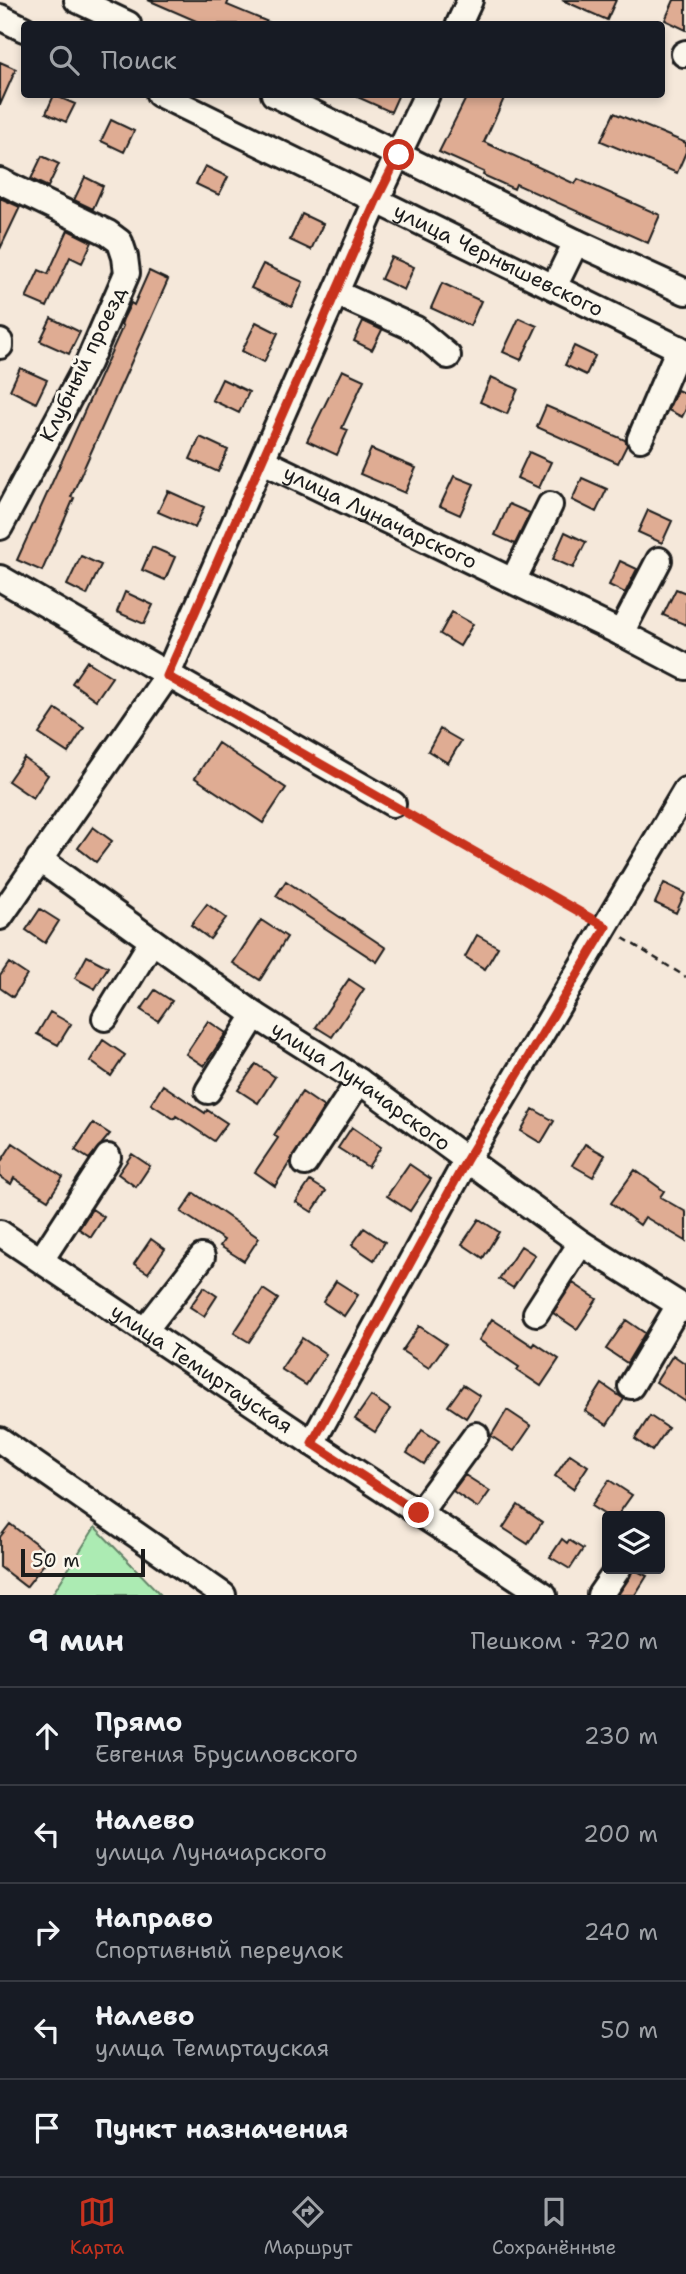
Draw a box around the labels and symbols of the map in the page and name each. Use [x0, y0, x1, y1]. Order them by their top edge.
route start [383, 139, 414, 170]
street label: улица Чернышевского [389, 197, 608, 323]
street label: Клубный проезд [33, 281, 133, 447]
street label: улица Луначарского [279, 459, 482, 576]
street label: улица Луначарского [266, 1015, 456, 1157]
street label: улица Темиртауская [105, 1297, 298, 1440]
route end [403, 1497, 434, 1528]
scale bar [21, 1546, 145, 1578]

